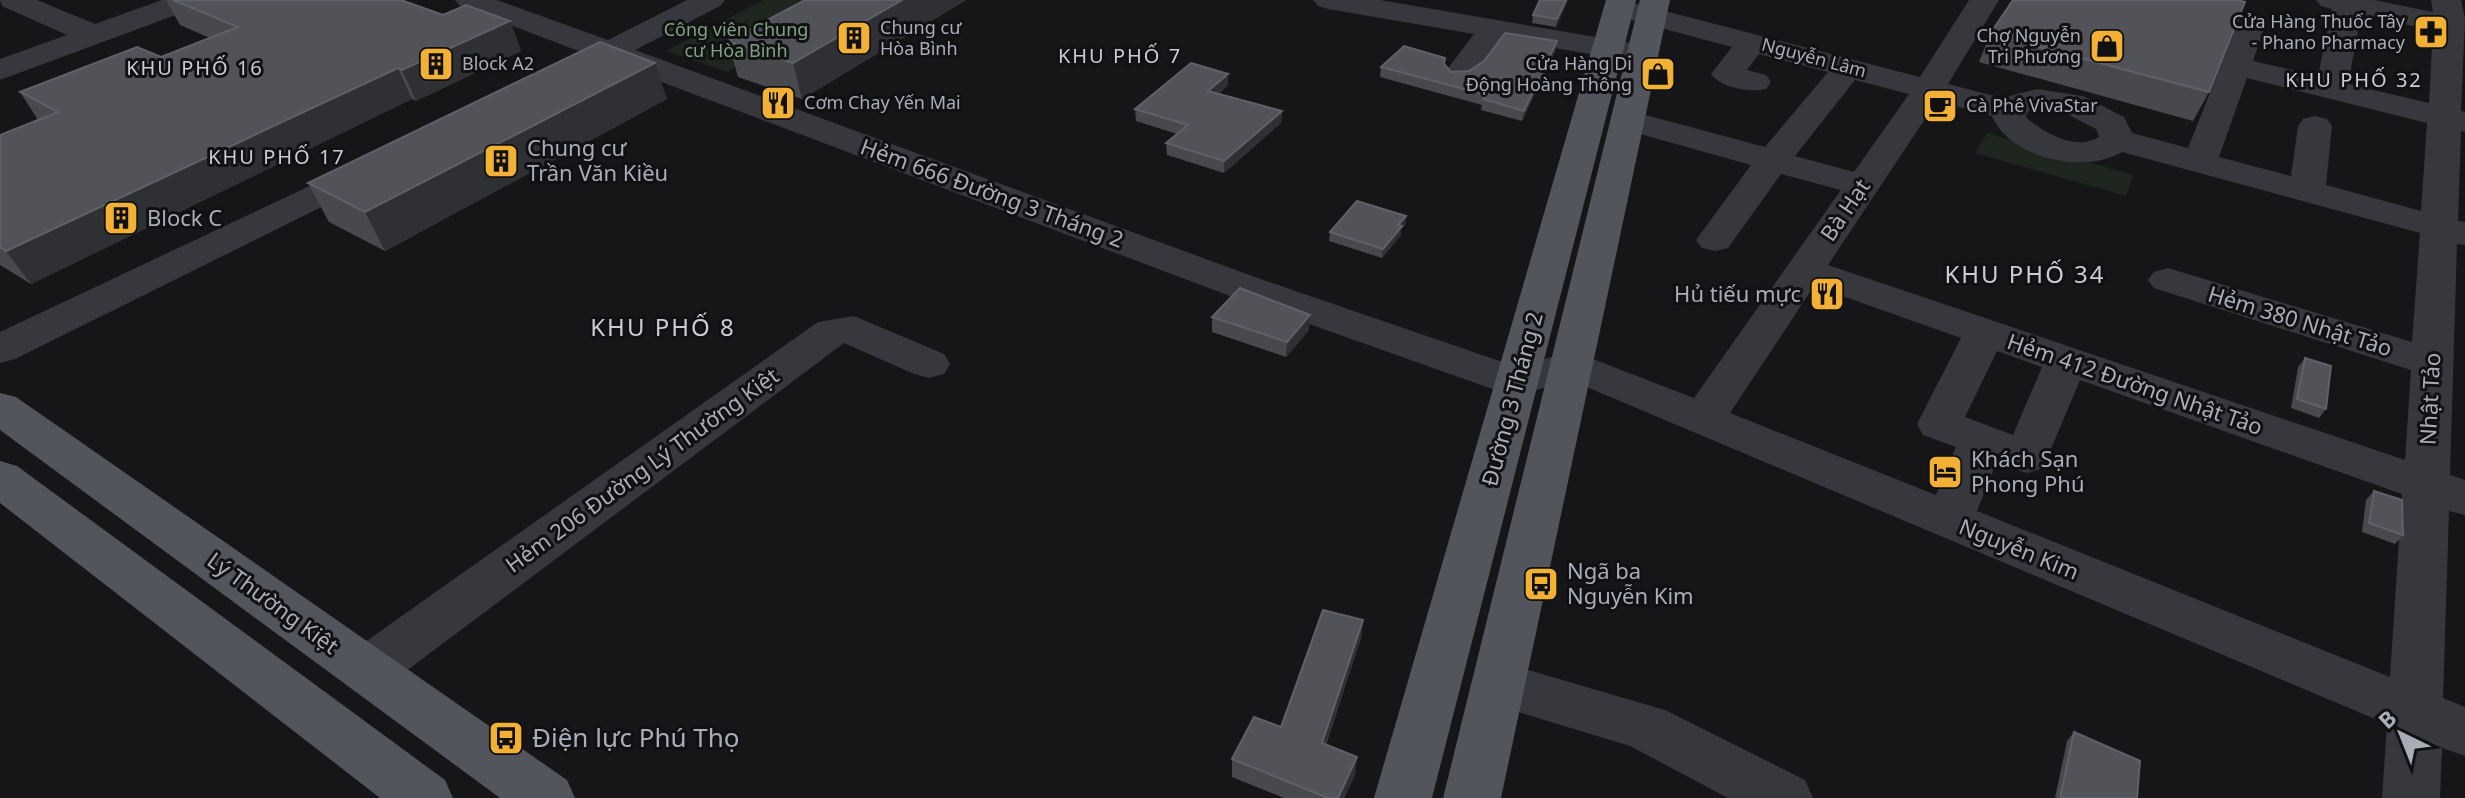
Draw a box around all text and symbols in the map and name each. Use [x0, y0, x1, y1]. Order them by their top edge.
place label: Cửa Hàng Thuốc Tây - Phano Pharmacy [2232, 9, 2406, 54]
pharmacy icon: Cửa Hàng Thuốc Tây - Phano Pharmacy [2412, 13, 2450, 51]
place label: Chung cư Hòa Bình [880, 15, 962, 60]
park label: Công viên Chung cư Hòa Bình [664, 17, 808, 62]
building icon: Chung cư Hòa Bình [835, 19, 873, 57]
place label: Chợ Nguyễn Tri Phương [1976, 23, 2081, 68]
shop icon: Chợ Nguyễn Tri Phương [2088, 27, 2126, 65]
street label: Nguyễn Lâm [1759, 32, 1869, 83]
district label: KHU PHỐ 7 [1058, 42, 1182, 69]
building icon: Block A2 [417, 45, 455, 83]
place label: Block A2 [462, 51, 534, 75]
place label: Cửa Hàng Di Động Hoàng Thông [1466, 51, 1632, 96]
district label: KHU PHỐ 16 [126, 54, 264, 81]
shop icon: Cửa Hàng Di Động Hoàng Thông [1639, 55, 1677, 93]
district label: KHU PHỐ 32 [2285, 66, 2423, 93]
restaurant icon: Cơm Chay Yến Mai [759, 84, 797, 122]
cafe icon: Cà Phê VivaStar [1921, 87, 1959, 125]
place label: Cơm Chay Yến Mai [804, 90, 961, 114]
place label: Cà Phê VivaStar [1966, 93, 2098, 117]
street label: Hẻm 666 Đường 3 Tháng 2 [857, 130, 1128, 254]
place label: Chung cư Trần Văn Kiều [527, 132, 668, 187]
building icon: Chung cư Trần Văn Kiều [482, 142, 520, 180]
district label: KHU PHỐ 17 [208, 143, 346, 170]
street label: Bà Hạt [1812, 172, 1876, 246]
building icon: Block C [102, 199, 140, 237]
place label: Block C [147, 202, 222, 232]
district label: KHU PHỐ 34 [1944, 257, 2106, 290]
restaurant icon: Hủ tiếu mực [1808, 275, 1846, 313]
place label: Hủ tiếu mực [1674, 278, 1801, 308]
street label: Hẻm 380 Nhật Tảo [2205, 278, 2396, 362]
street label: Đường 3 Tháng 2 [1473, 308, 1549, 489]
district label: KHU PHỐ 8 [590, 310, 736, 343]
street label: Hẻm 412 Đường Nhật Tảo [2004, 325, 2267, 441]
street label: Nhật Tảo [2412, 352, 2446, 446]
street label: Hẻm 206 Đường Lý Thường Kiệt [499, 360, 784, 579]
place label: Khách Sạn Phong Phú [1971, 443, 2085, 498]
hotel icon: Khách Sạn Phong Phú [1926, 453, 1964, 491]
street label: Nguyễn Kim [1955, 510, 2084, 586]
street label: Lý Thường Kiệt [202, 544, 345, 660]
place label: Ngã ba Nguyễn Kim [1567, 555, 1694, 610]
bus stop icon: Ngã ba Nguyễn Kim [1522, 565, 1560, 603]
north arrow [2361, 694, 2441, 774]
text: B [2371, 703, 2402, 735]
bus stop icon: Điện lực Phú Thọ [487, 719, 525, 757]
place label: Điện lực Phú Thọ [532, 719, 740, 755]

